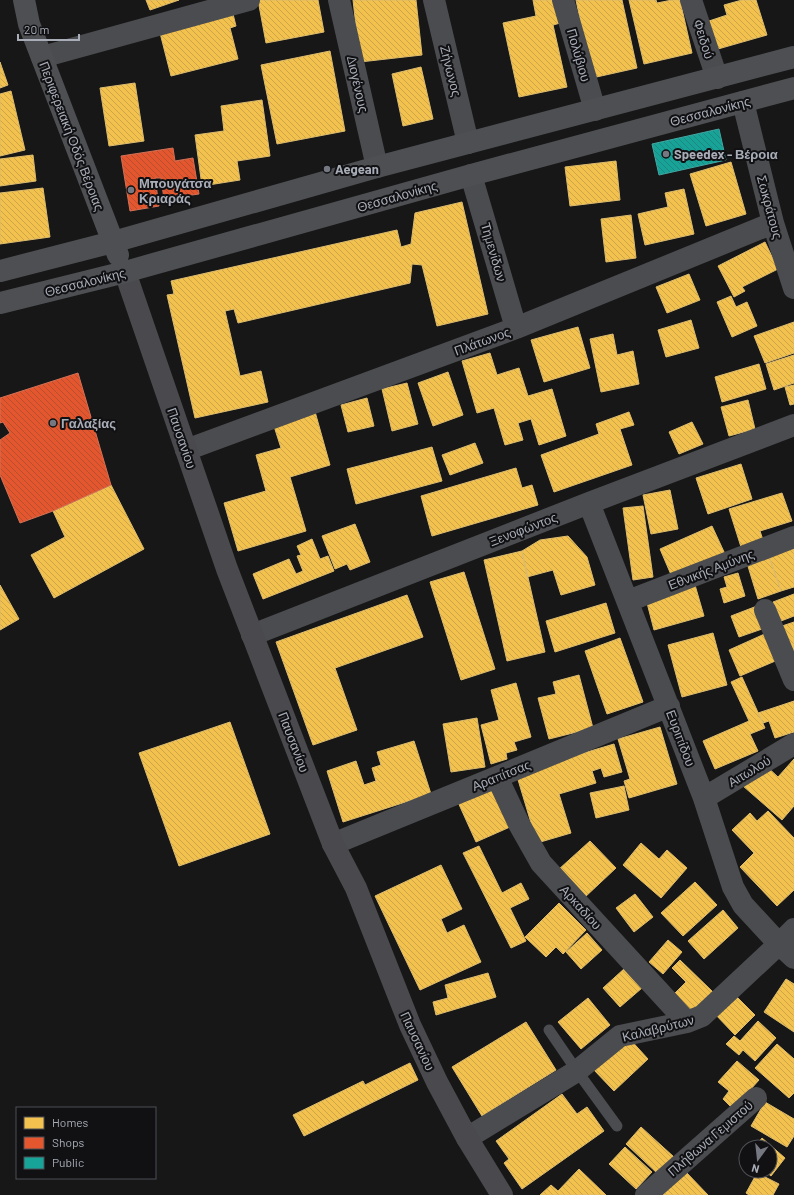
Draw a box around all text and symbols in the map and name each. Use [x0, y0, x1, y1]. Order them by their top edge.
scale bar [18, 16, 79, 42]
street label: Φειδού [690, 17, 718, 61]
text: 20 m [24, 22, 50, 36]
street label: Πολύβιου [564, 27, 594, 83]
street label: Ζήνωνος [437, 44, 465, 98]
street label: Διογένους [344, 54, 372, 114]
street label: Περιφερειακή Οδός Βέροιας [36, 59, 108, 213]
street label: Θεσσαλονίκης [668, 93, 752, 129]
place label: Speedex - Βέροια [674, 146, 778, 162]
marker: Speedex - Βέροια [661, 149, 671, 159]
place label: Aegean [335, 161, 379, 177]
marker: Aegean [322, 164, 332, 174]
street label: Σωκράτους [754, 173, 786, 241]
place label: Μπουγάτσα Κριαράς [139, 175, 212, 206]
street label: Θεσσαλονίκης [355, 177, 439, 215]
marker: Μπουγάτσα Κριαράς [126, 185, 136, 195]
street label: Τημενίδων [478, 221, 510, 283]
street label: Θεσσαλονίκης [43, 264, 127, 300]
street label: Πλάτωνος [452, 324, 512, 358]
street label: Παυσανίου [164, 405, 200, 471]
place label: Γαλαξίας [61, 415, 116, 431]
marker: Γαλαξίας [48, 418, 58, 428]
street label: Ξενοφώντος [487, 509, 559, 549]
street label: Εθνικής Αμύνης [666, 545, 756, 593]
street label: Ευριπίδου [663, 708, 699, 768]
street label: Παυσανίου [275, 710, 313, 774]
street label: Αιτωλού [725, 752, 773, 790]
street label: Αραπίτσας [469, 756, 533, 794]
street label: Αρκαδίου [557, 881, 605, 933]
street label: Παυσανίου [397, 1009, 439, 1073]
street label: Καλαβρύτων [620, 1011, 696, 1045]
street label: Πλήθωνα Γεμιστού [664, 1097, 756, 1179]
legend [16, 1107, 156, 1179]
text: Homes [52, 1115, 89, 1129]
text: Shops [52, 1135, 85, 1149]
north arrow [738, 1139, 778, 1179]
text: Public [52, 1155, 84, 1169]
text: N [750, 1162, 761, 1176]

